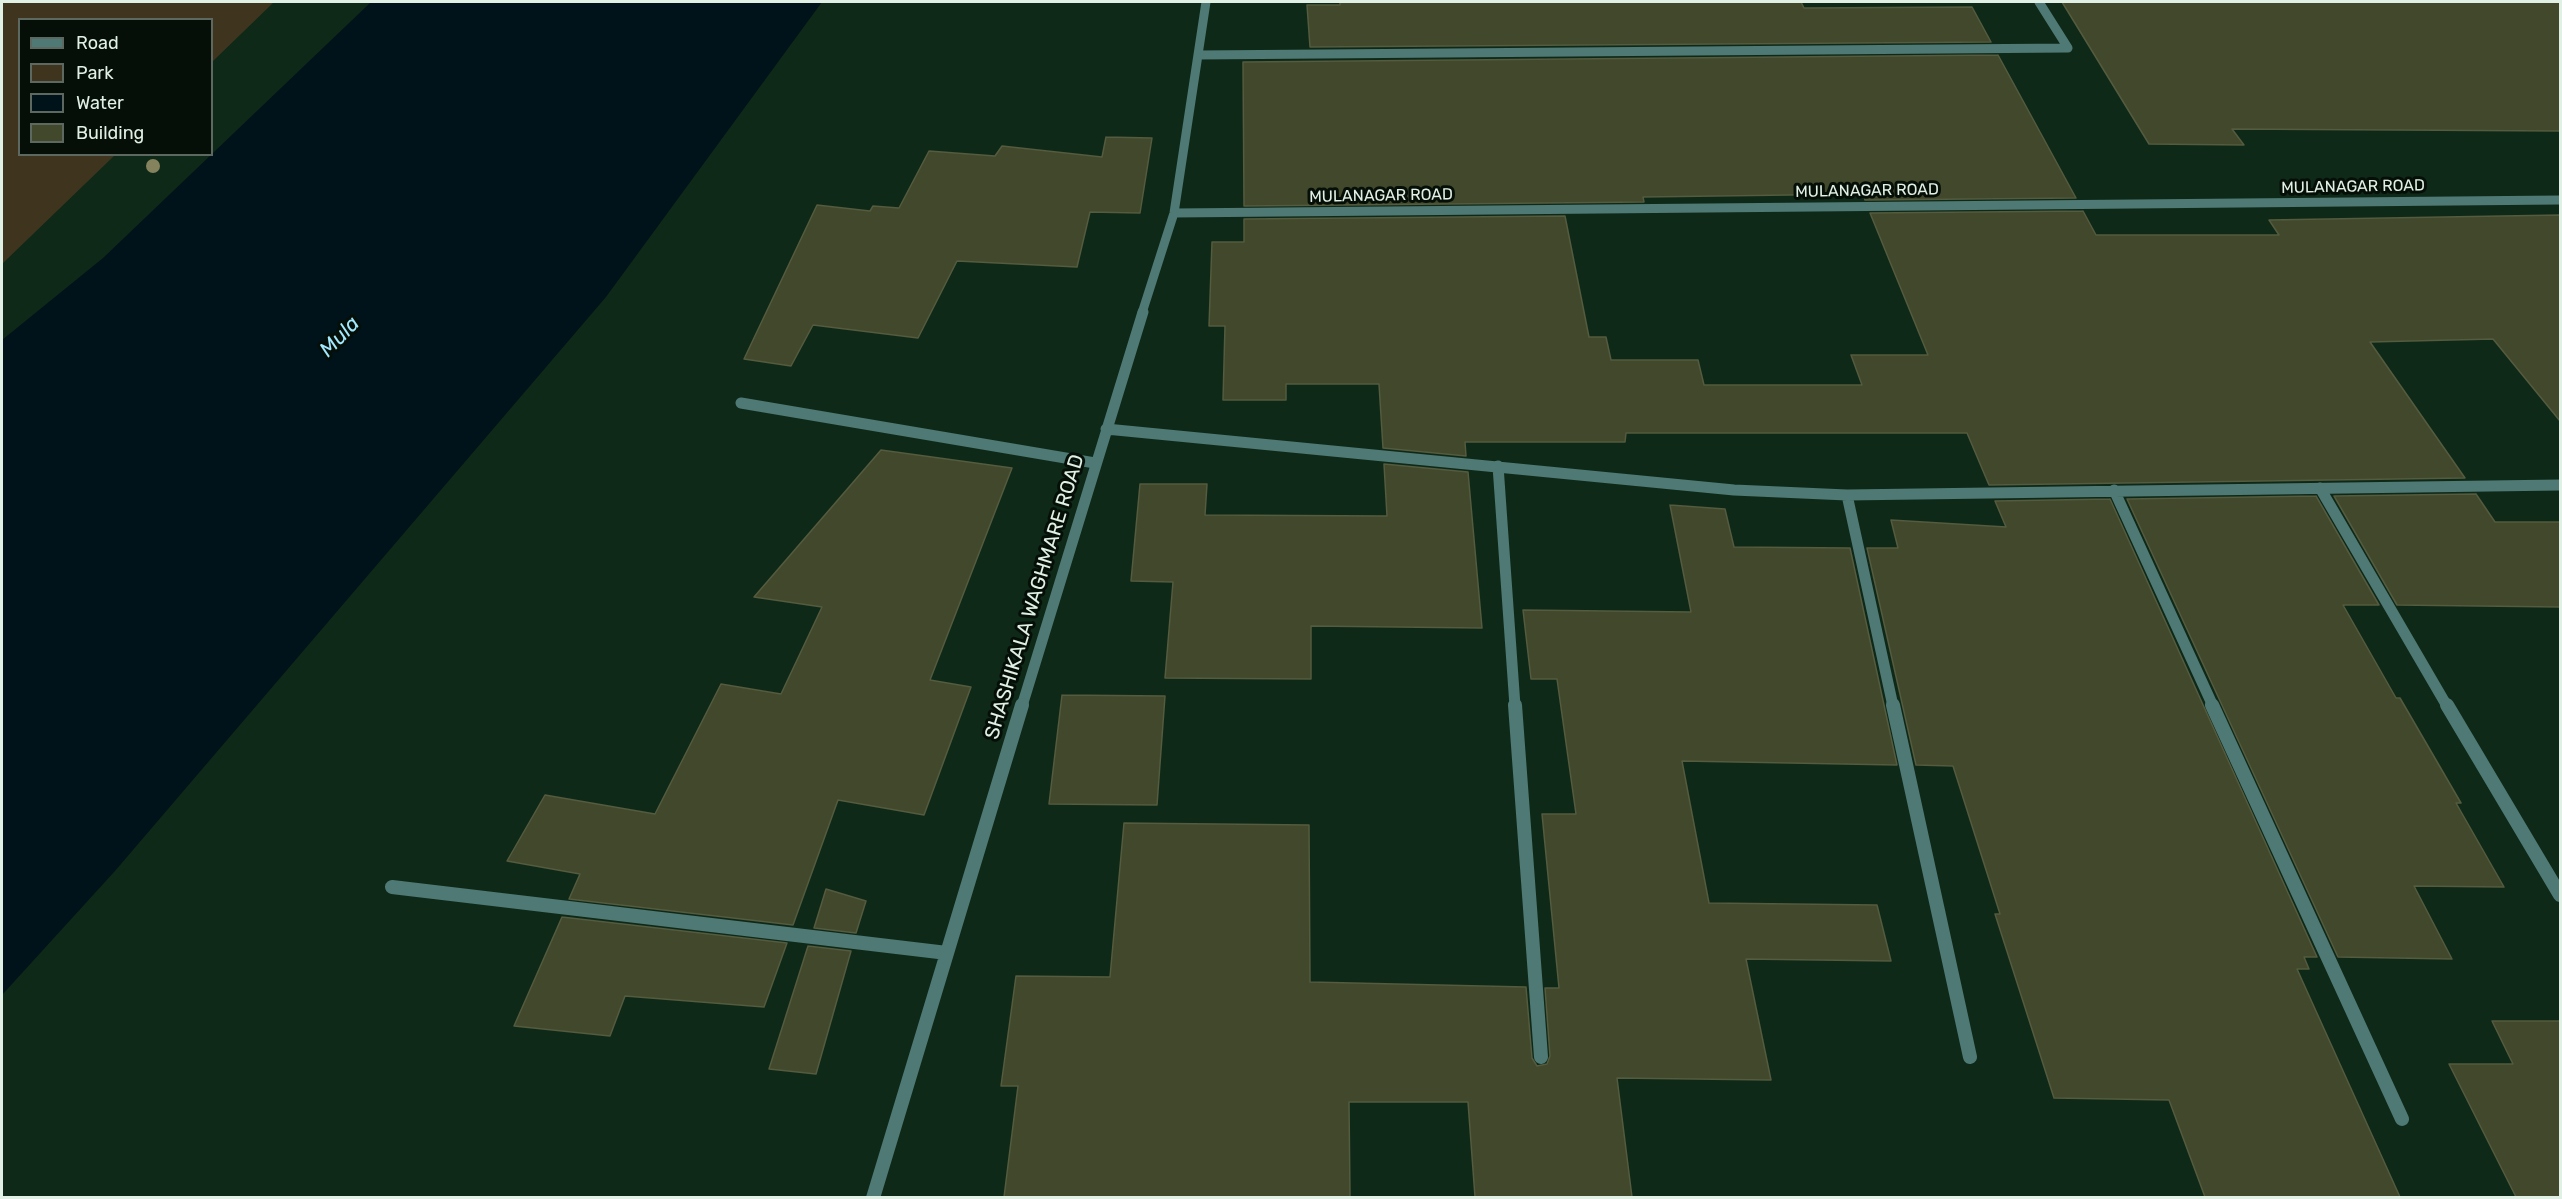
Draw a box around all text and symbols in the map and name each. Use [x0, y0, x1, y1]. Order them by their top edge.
legend [18, 18, 213, 156]
text: Road [76, 32, 119, 54]
text: Park [76, 62, 113, 84]
text: Water [76, 92, 124, 114]
text: Building [76, 122, 144, 144]
street label: MULANAGAR ROAD [2281, 176, 2425, 198]
street label: MULANAGAR ROAD [1795, 180, 1939, 202]
street label: MULANAGAR ROAD [1309, 185, 1453, 207]
water label: Mula [315, 311, 365, 363]
street label: SHASHIKALA WAGHMARE ROAD [980, 452, 1090, 742]

